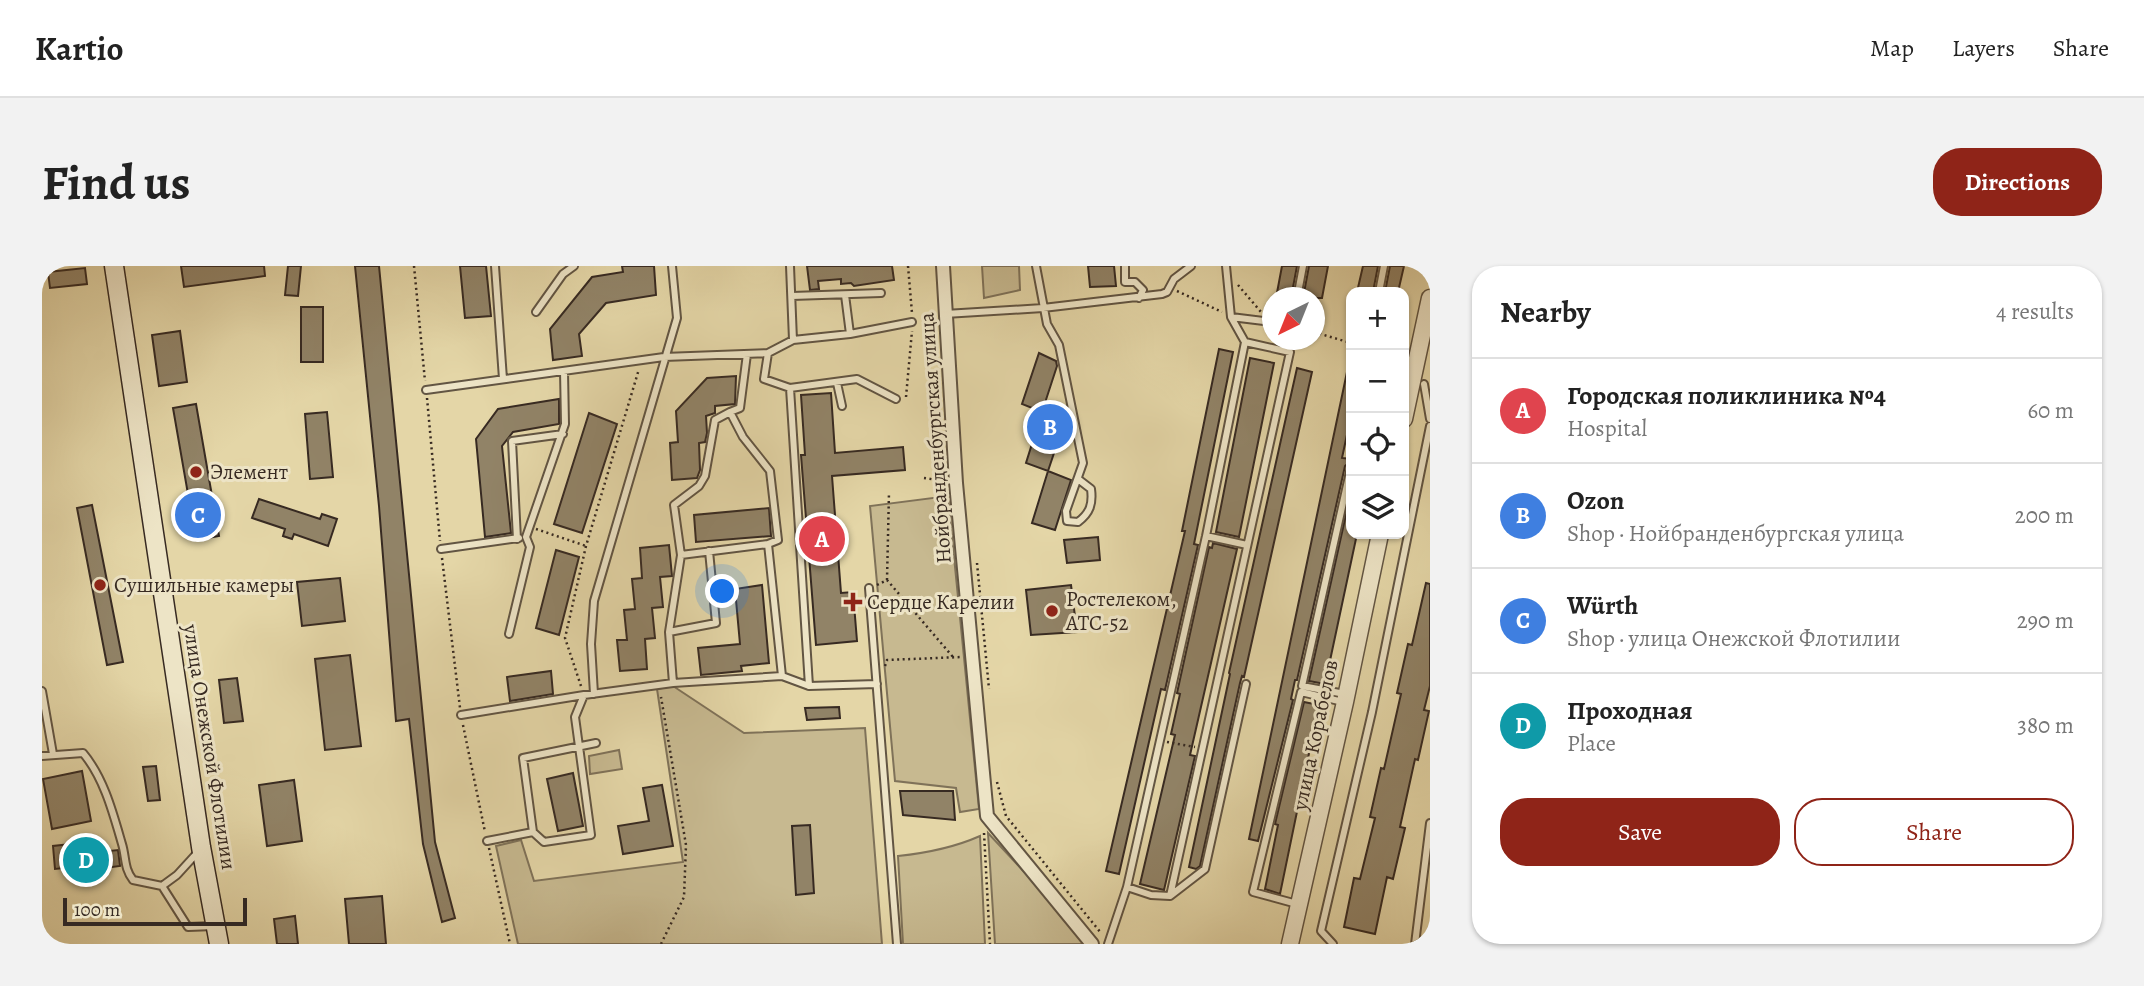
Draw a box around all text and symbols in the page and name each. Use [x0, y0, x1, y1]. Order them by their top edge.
text: Kartio [35, 26, 123, 71]
text: Map [1870, 32, 1914, 64]
text: Layers [1952, 32, 2015, 64]
text: Share [2053, 32, 2109, 64]
button: Directions [1933, 148, 2102, 216]
text: Find us [42, 149, 190, 216]
north arrow [1262, 287, 1325, 350]
map controls [1346, 287, 1409, 539]
button: + [1346, 287, 1409, 350]
text: Nearby [1500, 292, 1591, 332]
text: 4 results [1996, 296, 2074, 327]
street label: Нойбранденбургская улица [912, 311, 958, 564]
button: − [1346, 350, 1409, 413]
text: Городская поликлиника №4 [1567, 378, 1886, 413]
text: A [1516, 395, 1530, 426]
text: 60 m [2027, 395, 2074, 426]
pin: B [1027, 401, 1073, 453]
button: locate [1346, 413, 1409, 476]
text: Hospital [1567, 413, 1647, 444]
place label: Элемент [210, 458, 288, 486]
marker: Элемент [188, 464, 204, 480]
button: layers [1346, 476, 1409, 539]
text: Ozon [1567, 483, 1625, 518]
pin: C [175, 489, 221, 541]
text: B [1516, 500, 1530, 531]
text: 200 m [2015, 500, 2074, 531]
pin: A [799, 513, 845, 565]
text: Shop · Нойбранденбургская улица [1567, 518, 1904, 549]
place label: Сушильные камеры [114, 571, 294, 599]
your location [705, 574, 739, 608]
marker: Сушильные камеры [92, 577, 108, 593]
place label: Ростелеком, АТС-52 [1065, 585, 1177, 637]
place label: Сердце Карелии [867, 588, 1015, 616]
text: Würth [1567, 588, 1638, 623]
marker: Сердце Карелии [845, 594, 861, 610]
marker: Ростелеком, АТС-52 [1044, 603, 1060, 619]
text: C [1516, 605, 1530, 636]
text: 290 m [2017, 605, 2074, 636]
street label: улица Онежской Флотилии [177, 621, 243, 872]
text: Shop · улица Онежской Флотилии [1567, 623, 1900, 654]
street label: улица Корабелов [1285, 657, 1345, 814]
text: Проходная [1567, 693, 1693, 728]
text: D [1515, 710, 1531, 741]
text: 380 m [2017, 710, 2074, 741]
text: Place [1567, 728, 1616, 759]
button: Save [1500, 798, 1780, 866]
button: Share [1794, 798, 2074, 866]
pin: D [63, 834, 109, 886]
scale bar [63, 895, 247, 927]
text: 100 m [74, 897, 120, 923]

